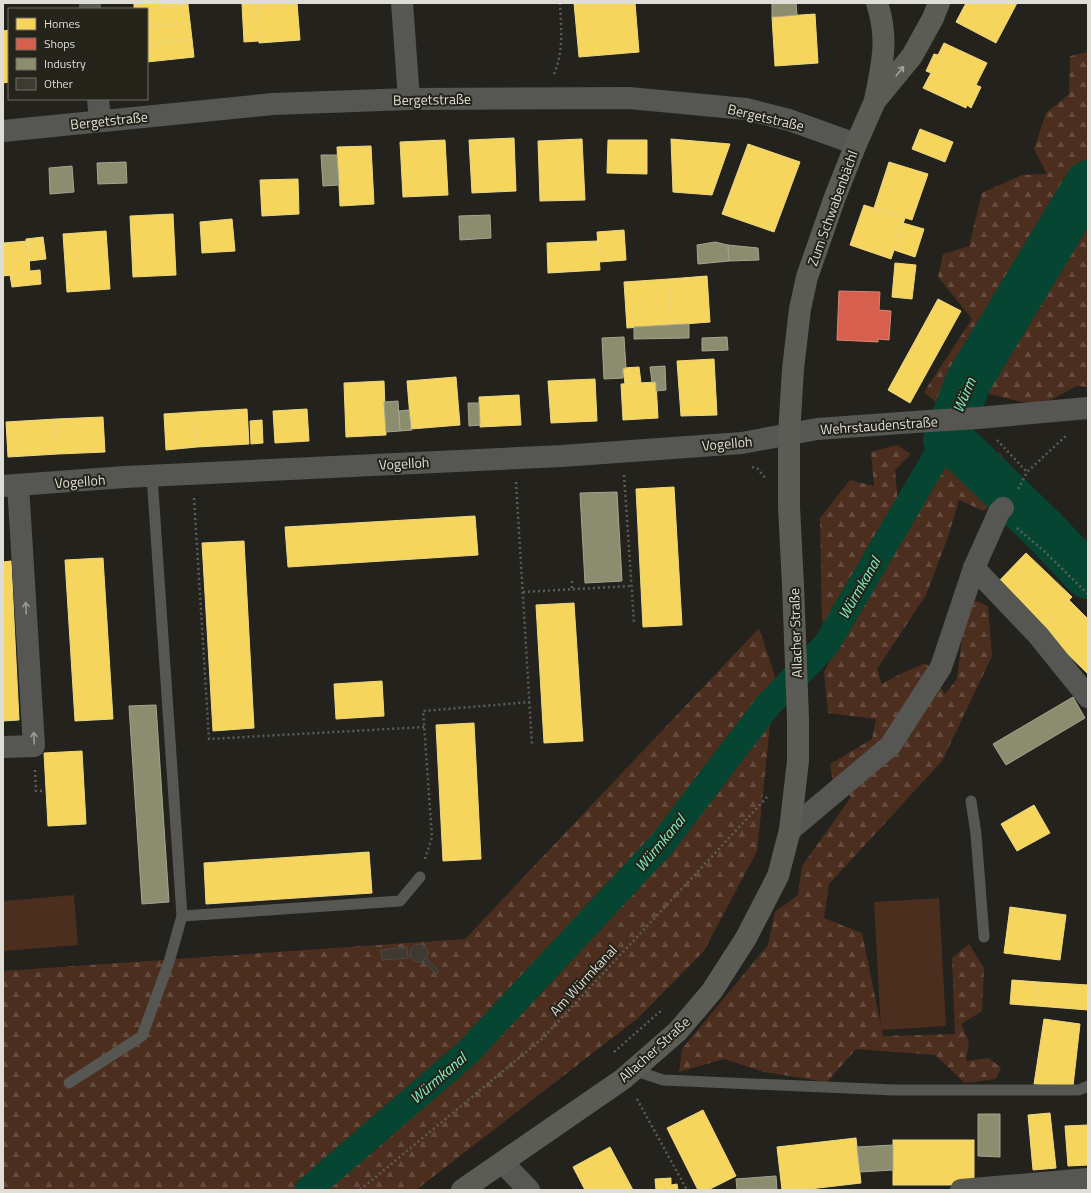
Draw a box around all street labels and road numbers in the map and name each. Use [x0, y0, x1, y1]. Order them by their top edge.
street label: Bergetstraße [393, 88, 471, 110]
street label: Bergetstraße [726, 98, 806, 136]
street label: Bergetstraße [69, 105, 149, 135]
street label: Zum Schwabenbächl [801, 147, 863, 269]
street label: Wehrstaudenstraße [820, 410, 938, 440]
street label: Vogelloh [701, 430, 753, 456]
street label: Vogelloh [378, 451, 430, 475]
street label: Vogelloh [54, 469, 106, 493]
street label: Allacher Straße [783, 588, 807, 678]
street label: Am Würmkanal [544, 940, 622, 1020]
street label: Allacher Straße [614, 1011, 694, 1087]

